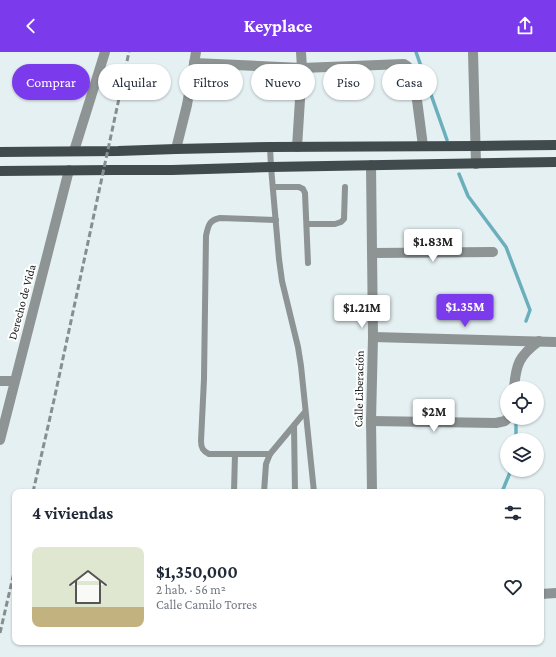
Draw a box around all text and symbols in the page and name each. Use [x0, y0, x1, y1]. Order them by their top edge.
icon: back [20, 15, 42, 37]
icon: share [514, 15, 536, 37]
text: Keyplace [244, 16, 312, 36]
chip: Comprar [12, 64, 90, 100]
chip: Alquilar [98, 64, 171, 100]
chip: Filtros [179, 64, 243, 100]
chip: Nuevo [251, 64, 315, 100]
chip: Piso [323, 64, 374, 100]
chip: Casa [382, 64, 437, 100]
pin: $1.83M [400, 229, 466, 263]
text: $1.83M [413, 234, 453, 249]
street label: Derecho de Vida [5, 262, 39, 341]
pin: $1.35M [432, 294, 498, 328]
pin: $1.21M [329, 295, 395, 329]
text: $1.35M [445, 299, 485, 314]
text: $1.21M [343, 300, 381, 315]
street label: Calle Liberación [351, 350, 367, 428]
map controls [500, 381, 544, 477]
button: locate [500, 381, 544, 425]
pin: $2M [415, 399, 453, 433]
text: $2M [422, 404, 446, 419]
button: layers [500, 433, 544, 477]
icon: filters [502, 502, 524, 524]
text: 4 viviendas [32, 504, 113, 523]
icon: home [64, 563, 112, 611]
text: $1,350,000 [156, 563, 238, 582]
icon: heart [502, 576, 524, 598]
text: 2 hab. · 56 m² [156, 582, 226, 597]
text: Calle Camilo Torres [156, 597, 257, 612]

